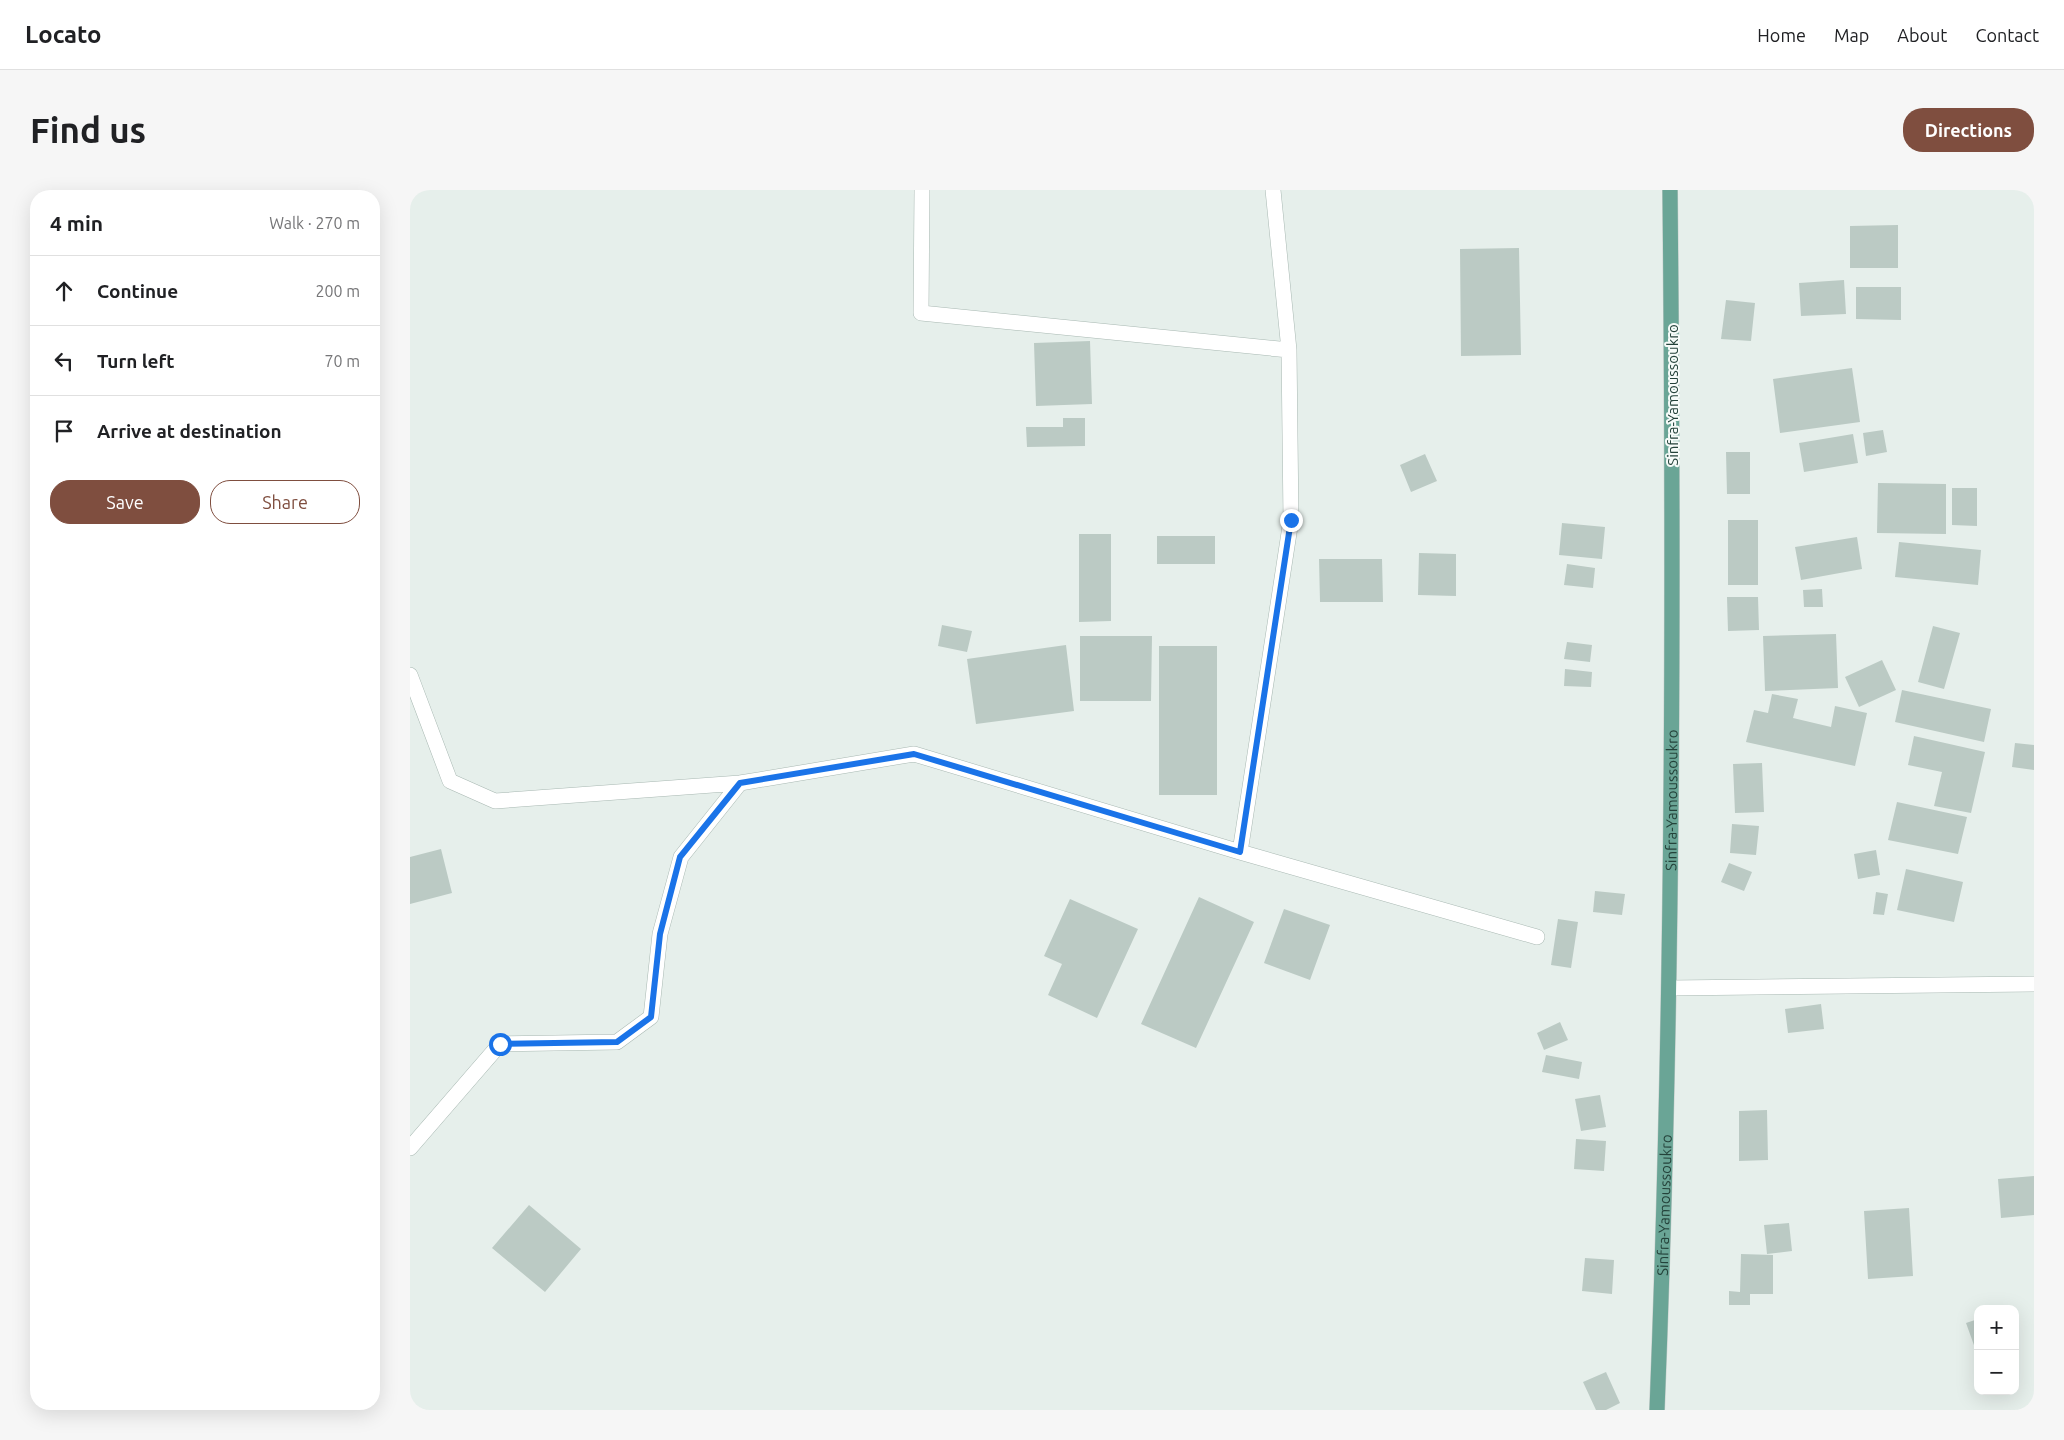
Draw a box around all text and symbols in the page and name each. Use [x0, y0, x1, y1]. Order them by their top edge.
text: Locato [25, 21, 101, 48]
text: Home [1757, 25, 1806, 45]
text: Map [1834, 25, 1869, 45]
text: About [1897, 25, 1947, 45]
text: Contact [1975, 25, 2039, 45]
button: Directions [1903, 108, 2034, 152]
text: Find us [30, 110, 146, 150]
text: 4 min [50, 211, 103, 235]
text: Walk · 270 m [269, 214, 360, 232]
icon: ahead [50, 277, 78, 305]
text: Continue [97, 280, 178, 302]
text: 200 m [315, 282, 360, 300]
street label: Sinfra-Yamoussoukro [1664, 324, 1681, 466]
icon: left [50, 347, 78, 375]
text: Turn left [97, 350, 175, 372]
text: 70 m [324, 352, 360, 370]
icon: arrive [50, 417, 78, 445]
text: Arrive at destination [97, 420, 282, 442]
button: Save [50, 480, 200, 524]
button: Share [210, 480, 360, 524]
route end [1280, 509, 1303, 532]
street label: Sinfra-Yamoussoukro [1662, 729, 1680, 871]
route start [489, 1033, 512, 1056]
street label: Sinfra-Yamoussoukro [1653, 1134, 1674, 1276]
map controls [1974, 1305, 2019, 1395]
button: + [1974, 1305, 2019, 1350]
button: − [1974, 1350, 2019, 1395]

